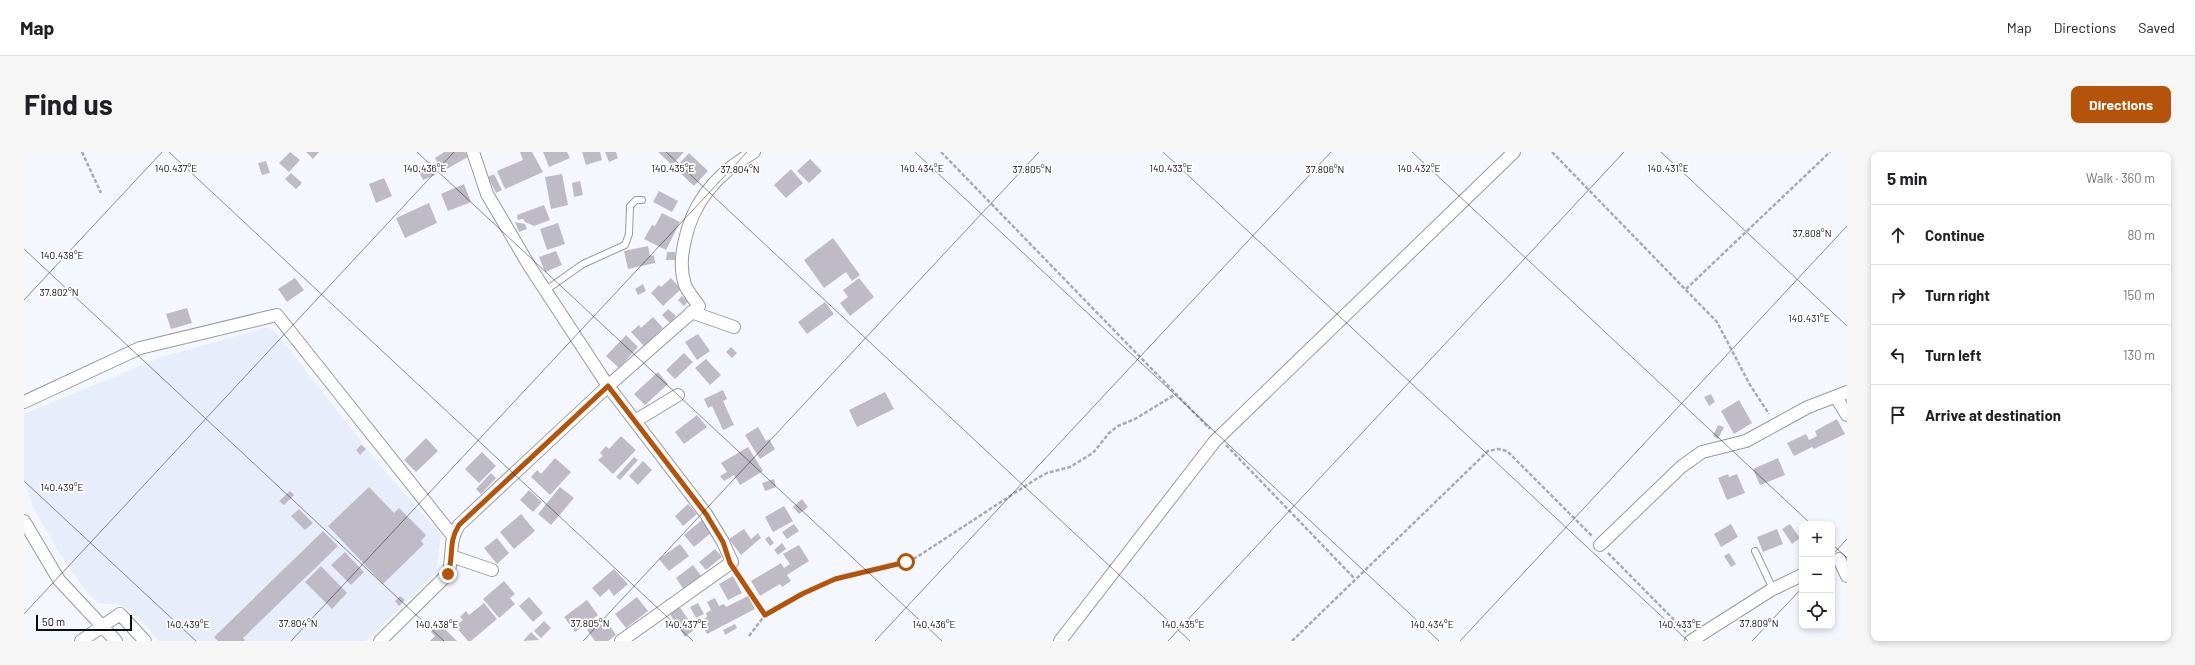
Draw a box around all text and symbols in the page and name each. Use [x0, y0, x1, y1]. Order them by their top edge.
text: Map [20, 16, 54, 39]
text: Map [2007, 19, 2032, 36]
text: Directions [2054, 19, 2116, 36]
text: Saved [2138, 19, 2175, 36]
button: Directions [2071, 86, 2171, 123]
text: Find us [24, 87, 113, 121]
text: 140.437°E [155, 162, 197, 174]
text: 140.436°E [403, 162, 447, 174]
text: 140.435°E [651, 162, 695, 174]
text: 140.434°E [900, 162, 944, 174]
text: 140.433°E [1149, 162, 1193, 174]
text: 140.432°E [1397, 162, 1441, 174]
text: 140.431°E [1647, 162, 1689, 174]
text: 37.804°N [720, 163, 760, 175]
text: 37.805°N [1013, 163, 1051, 175]
text: 37.806°N [1306, 163, 1344, 175]
text: 5 min [1887, 168, 1927, 188]
text: Walk · 360 m [2086, 170, 2155, 186]
icon: ahead [1887, 224, 1909, 246]
text: Continue [1925, 226, 1985, 244]
text: 37.808°N [1793, 227, 1831, 239]
text: 80 m [2128, 227, 2155, 243]
text: 140.438°E [40, 249, 84, 261]
icon: right [1887, 284, 1909, 306]
text: 37.802°N [40, 286, 79, 298]
text: Turn right [1925, 286, 1990, 304]
text: 150 m [2123, 287, 2155, 303]
text: 140.431°E [1788, 312, 1830, 324]
icon: left [1887, 344, 1909, 366]
text: Turn left [1925, 346, 1981, 364]
text: 130 m [2123, 347, 2155, 363]
icon: arrive [1887, 404, 1909, 426]
text: Arrive at destination [1925, 406, 2061, 424]
text: 140.439°E [40, 481, 84, 493]
map controls [1799, 521, 1835, 629]
button: + [1799, 521, 1835, 557]
route start [897, 553, 915, 571]
button: − [1799, 557, 1835, 593]
route end [439, 565, 457, 583]
button: locate [1799, 593, 1835, 629]
scale bar [36, 613, 132, 632]
text: 50 m [42, 615, 65, 628]
text: 37.804°N [278, 617, 318, 629]
text: 37.805°N [571, 617, 609, 629]
text: 37.809°N [1740, 617, 1778, 629]
text: 140.439°E [166, 618, 210, 630]
text: 140.438°E [415, 618, 459, 630]
text: 140.437°E [665, 618, 707, 630]
text: 140.436°E [912, 618, 956, 630]
text: 140.435°E [1161, 618, 1205, 630]
text: 140.434°E [1410, 618, 1454, 630]
text: 140.433°E [1658, 618, 1702, 630]

